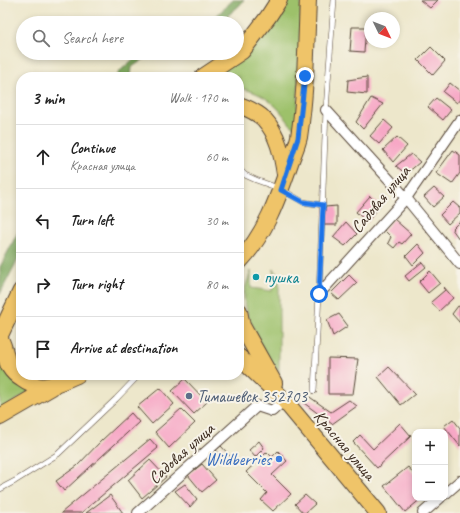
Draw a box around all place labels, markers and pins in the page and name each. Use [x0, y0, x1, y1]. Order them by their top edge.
place label: пушка [264, 267, 299, 288]
marker: пушка [251, 272, 261, 282]
place label: Тимашевск 352703 [197, 386, 309, 407]
marker: Тимашевск 352703 [184, 391, 194, 401]
place label: Wildberries [206, 449, 273, 470]
marker: Wildberries [274, 454, 284, 464]

